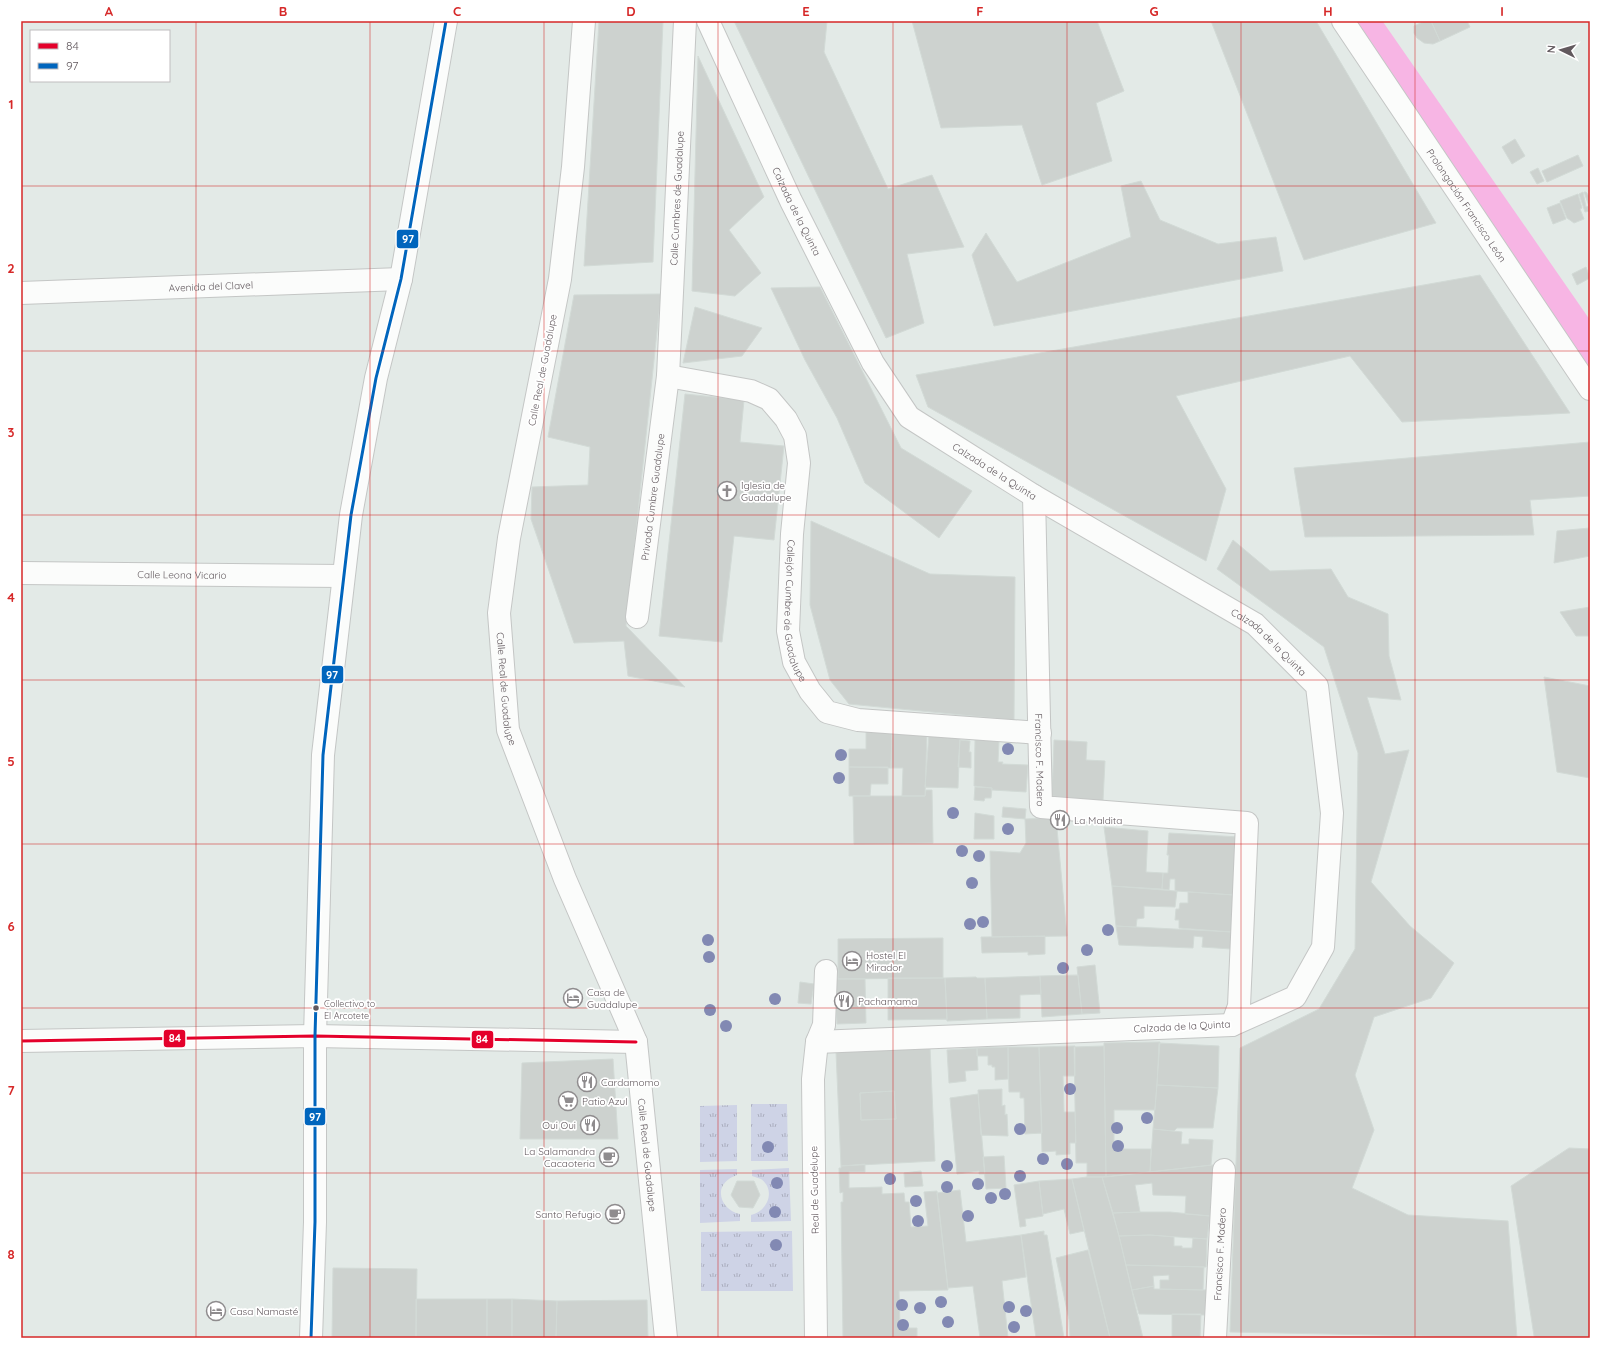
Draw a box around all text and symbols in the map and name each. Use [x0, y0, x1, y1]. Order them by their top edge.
text: A [105, 3, 114, 19]
text: B [279, 3, 287, 19]
text: C [453, 3, 461, 19]
text: D [626, 3, 636, 19]
text: E [802, 3, 810, 19]
text: F [976, 3, 984, 19]
text: G [1149, 3, 1159, 19]
text: H [1323, 3, 1333, 19]
text: I [1500, 3, 1504, 19]
legend [30, 30, 170, 82]
north arrow [1541, 30, 1581, 70]
text: 84 [66, 38, 79, 53]
text: N [1544, 44, 1558, 54]
text: 97 [66, 58, 79, 73]
text: 1 [8, 96, 14, 112]
street label: Calle Cumbres de Guadalupe [667, 130, 687, 266]
street label: Prolongación Francisco León [1424, 146, 1509, 265]
street label: Calzada de la Quinta [769, 165, 824, 258]
line badge: 97 [396, 229, 419, 249]
text: 97 [402, 232, 414, 246]
text: 2 [7, 260, 15, 276]
street label: Avenida del Clavel [168, 278, 253, 295]
street label: Calle Real de Guadalupe [525, 313, 560, 427]
text: 3 [8, 424, 15, 440]
street label: Privada Cumbre Guadalupe [638, 432, 668, 561]
street label: Calzada de la Quinta [950, 440, 1039, 503]
place label: Iglesia de Guadalupe [741, 479, 792, 504]
church icon: Iglesia de Guadalupe [716, 480, 738, 502]
street label: Callejón Cumbre de Guadalupe [781, 539, 810, 684]
street label: Calle Leona Vicario [137, 568, 227, 582]
text: 4 [7, 589, 15, 605]
street label: Calzada de la Quinta [1229, 606, 1309, 679]
street label: Calle Real de Guadalupe [493, 632, 519, 748]
line badge: 97 [321, 665, 344, 684]
text: 97 [326, 668, 338, 682]
street label: Francisco F. Madero [1032, 713, 1047, 807]
text: 5 [7, 753, 15, 769]
restaurant icon: La Maldita [1049, 809, 1071, 831]
place label: La Maldita [1074, 814, 1122, 827]
text: 6 [7, 918, 15, 934]
place label: Hostel El Mirador [866, 949, 906, 974]
hotel icon: Hostel El Mirador [841, 950, 863, 972]
place label: Casa de Guadalupe [587, 986, 638, 1011]
hotel icon: Casa de Guadalupe [562, 987, 584, 1009]
restaurant icon: Pachamama [833, 990, 855, 1012]
place label: Pachamama [858, 995, 917, 1008]
place label: Collectivo to El Arcotete [324, 998, 375, 1021]
marker: Collectivo to El Arcotete [311, 1003, 321, 1013]
street label: Calzada de la Quinta [1133, 1017, 1231, 1036]
line badge: 84 [163, 1029, 186, 1048]
line badge: 84 [471, 1030, 494, 1049]
text: 84 [169, 1031, 182, 1045]
text: 84 [476, 1032, 489, 1046]
restaurant icon: Cardamomo [576, 1071, 598, 1093]
place label: Cardamomo [601, 1076, 660, 1089]
text: 7 [7, 1082, 15, 1098]
supermarket icon: Patio Azul [557, 1090, 579, 1112]
place label: Patio Azul [582, 1095, 628, 1108]
street label: Calle Real de Guadalupe [635, 1098, 659, 1213]
line badge: 97 [304, 1107, 326, 1126]
text: 97 [309, 1110, 321, 1124]
restaurant icon: Oui Oui [579, 1114, 601, 1136]
place label: Oui Oui [542, 1119, 576, 1132]
place label: La Salamandra Cacaoteria [524, 1145, 595, 1170]
cafe icon: La Salamandra Cacaoteria [598, 1146, 620, 1168]
street label: Real de Guadelupe [807, 1146, 822, 1234]
cafe icon: Santo Refugio [604, 1203, 626, 1225]
street label: Francisco F. Madero [1211, 1207, 1229, 1301]
place label: Santo Refugio [536, 1208, 601, 1221]
text: 8 [7, 1246, 15, 1262]
hotel icon: Casa Namasté [205, 1300, 227, 1322]
place label: Casa Namasté [230, 1305, 299, 1318]

